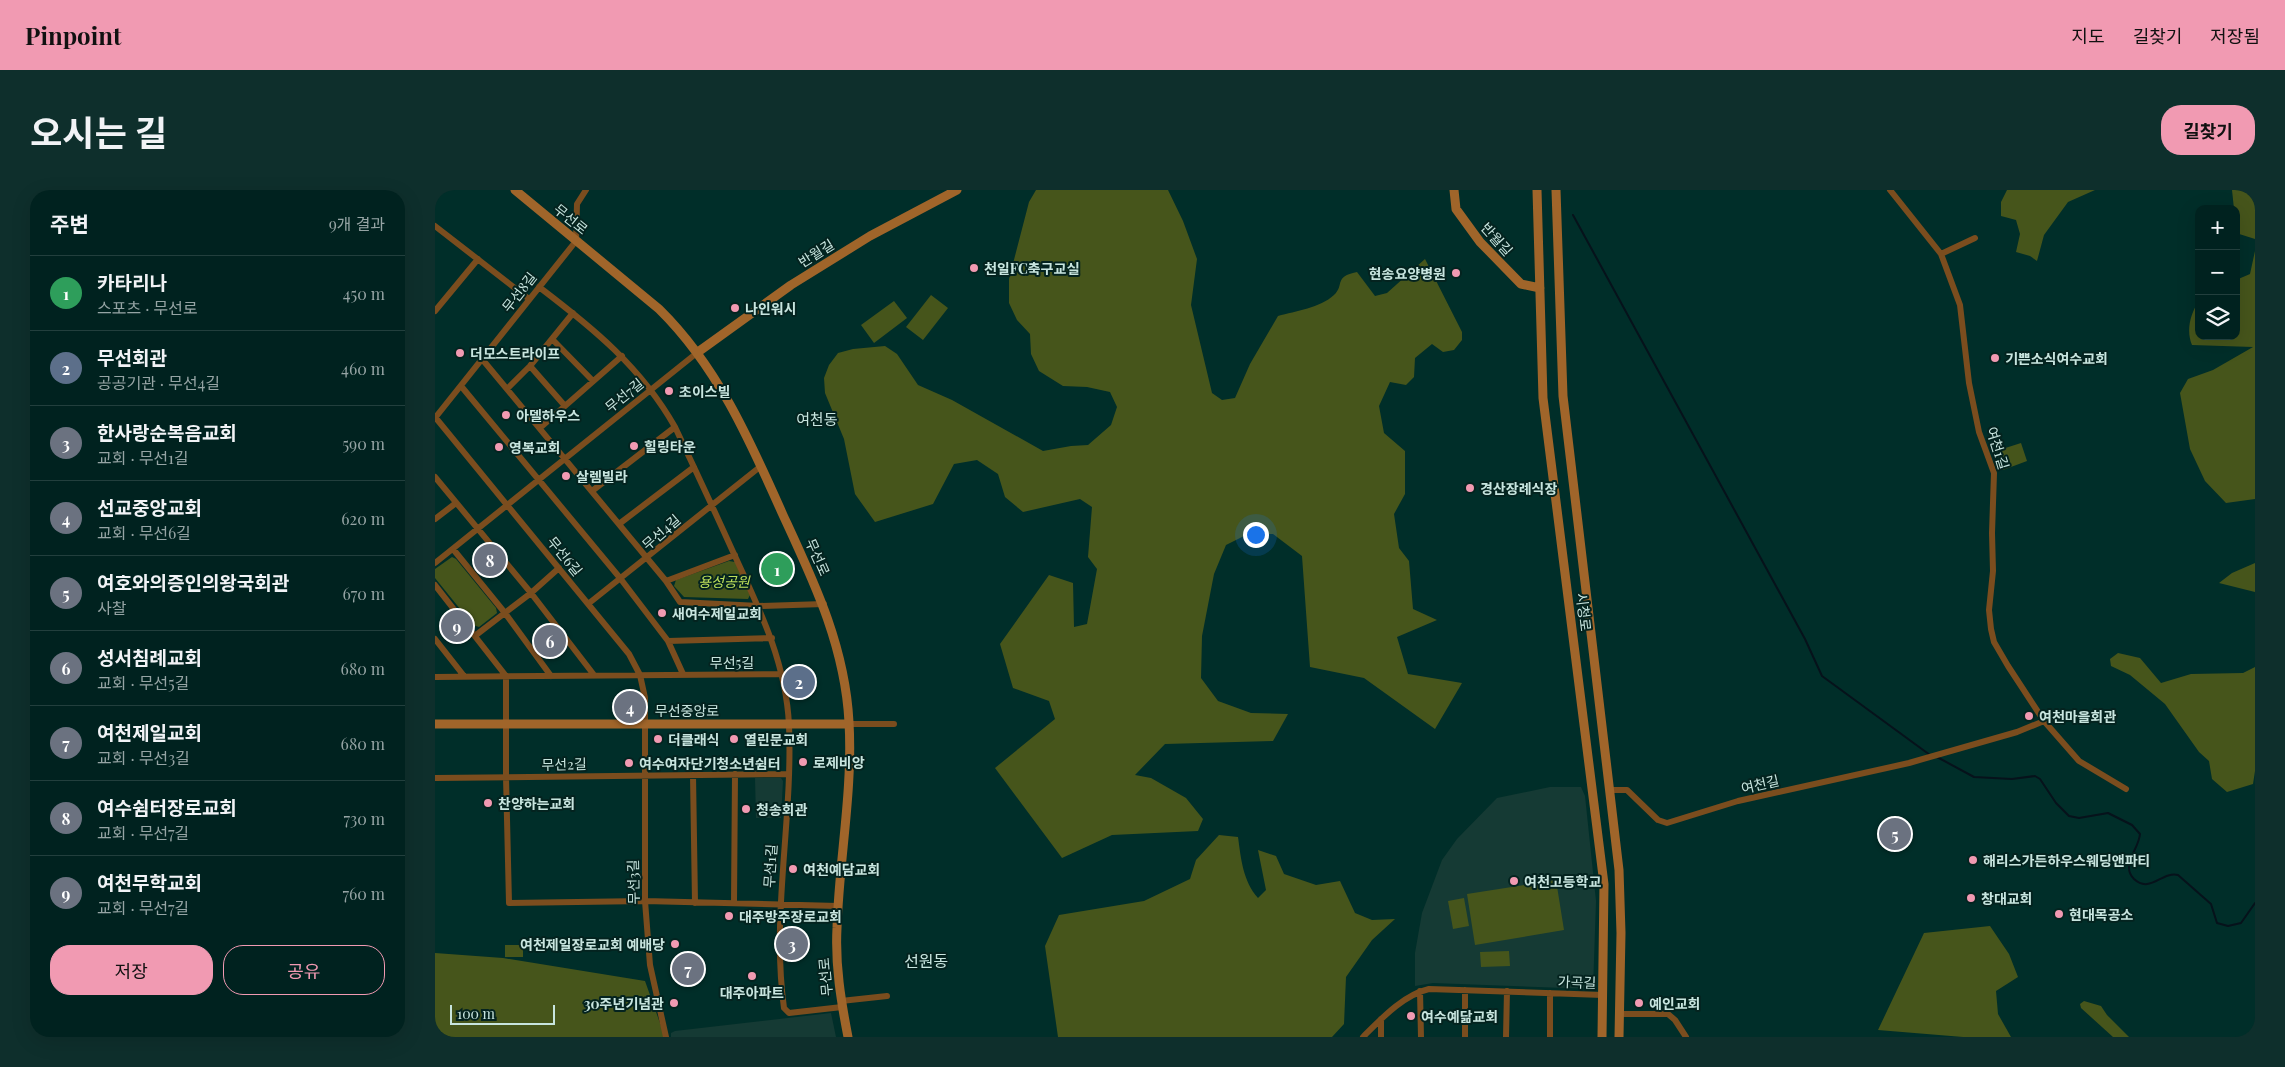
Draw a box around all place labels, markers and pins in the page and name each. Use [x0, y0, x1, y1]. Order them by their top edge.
place label: 천일FC축구교실 [984, 259, 1079, 278]
marker: 천일FC축구교실 [968, 262, 980, 274]
place label: 현송요양병원 [1369, 264, 1446, 283]
marker: 현송요양병원 [1450, 267, 1462, 279]
place label: 나인워시 [745, 299, 797, 318]
marker: 나인워시 [729, 302, 741, 314]
place label: 더모스트라이프 [470, 344, 560, 363]
marker: 더모스트라이프 [454, 347, 466, 359]
place label: 기쁜소식여수교회 [2005, 349, 2108, 368]
marker: 기쁜소식여수교회 [1989, 352, 2001, 364]
place label: 초이스빌 [679, 382, 731, 401]
marker: 초이스빌 [663, 385, 675, 397]
place label: 아델하우스 [516, 406, 581, 425]
marker: 아델하우스 [500, 409, 512, 421]
place label: 힐링타운 [644, 437, 696, 456]
place label: 영복교회 [509, 438, 561, 457]
marker: 힐링타운 [628, 440, 640, 452]
marker: 영복교회 [493, 441, 505, 453]
place label: 살렘빌라 [576, 467, 628, 486]
marker: 살렘빌라 [560, 470, 572, 482]
place label: 경산장례식장 [1480, 479, 1557, 498]
marker: 경산장례식장 [1464, 482, 1476, 494]
pin: 8 [474, 541, 506, 579]
pin: 1 [761, 550, 793, 588]
place label: 새여수제일교회 [672, 604, 762, 623]
pin: 9 [441, 607, 473, 645]
marker: 새여수제일교회 [656, 607, 668, 619]
pin: 6 [534, 622, 566, 660]
pin: 2 [783, 663, 815, 701]
pin: 4 [614, 688, 646, 726]
place label: 여천마을회관 [2039, 707, 2116, 726]
marker: 여천마을회관 [2023, 710, 2035, 722]
place label: 더클래식 [668, 730, 720, 749]
place label: 열린문교회 [744, 730, 808, 749]
marker: 더클래식 [652, 733, 664, 745]
marker: 열린문교회 [728, 733, 740, 745]
place label: 로제비앙 [813, 753, 865, 772]
place label: 여수여자단기청소년쉼터 [639, 754, 781, 773]
marker: 로제비앙 [797, 756, 809, 768]
marker: 여수여자단기청소년쉼터 [623, 757, 635, 769]
place label: 찬양하는교회 [498, 794, 575, 813]
marker: 찬양하는교회 [482, 797, 494, 809]
place label: 청송회관 [756, 800, 808, 819]
marker: 청송회관 [740, 803, 752, 815]
pin: 5 [1879, 815, 1911, 853]
place label: 해리스가든하우스웨딩앤파티 [1983, 851, 2150, 870]
marker: 해리스가든하우스웨딩앤파티 [1967, 854, 1979, 866]
place label: 여천예담교회 [803, 860, 880, 879]
marker: 여천예담교회 [787, 863, 799, 875]
place label: 여천고등학교 [1524, 872, 1601, 891]
marker: 여천고등학교 [1508, 875, 1520, 887]
place label: 창대교회 [1981, 889, 2033, 908]
marker: 창대교회 [1965, 892, 1977, 904]
place label: 현대목공소 [2069, 905, 2134, 924]
place label: 대주방주장로교회 [739, 907, 842, 926]
marker: 현대목공소 [2053, 908, 2065, 920]
marker: 대주방주장로교회 [723, 910, 735, 922]
pin: 3 [776, 925, 808, 963]
place label: 여천제일장로교회 예배당 [520, 935, 665, 954]
marker: 여천제일장로교회 예배당 [669, 938, 681, 950]
pin: 7 [672, 950, 704, 988]
marker: 대주아파트 [746, 970, 758, 982]
place label: 대주아파트 [720, 983, 784, 1002]
place label: 30주년기념관 [584, 994, 664, 1013]
place label: 예인교회 [1649, 994, 1701, 1013]
marker: 30주년기념관 [668, 997, 680, 1009]
marker: 예인교회 [1633, 997, 1645, 1009]
place label: 여수예닮교회 [1421, 1007, 1498, 1026]
marker: 여수예닮교회 [1405, 1010, 1417, 1022]

